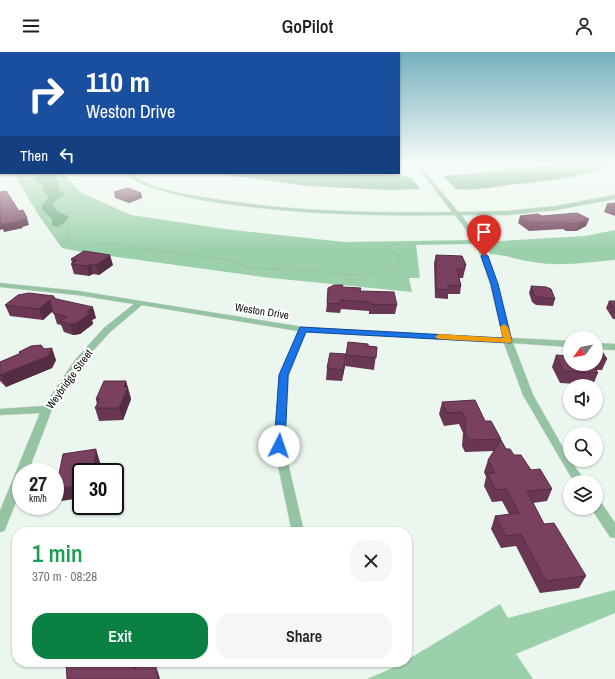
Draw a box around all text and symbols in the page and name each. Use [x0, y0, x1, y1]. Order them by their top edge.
text: GoPilot [282, 14, 333, 39]
icon: menu [20, 15, 42, 37]
icon: person [573, 15, 595, 37]
text: 110 m [86, 63, 150, 101]
icon: right [20, 68, 72, 120]
text: Weston Drive [86, 99, 175, 124]
icon: left [56, 144, 78, 166]
text: Then [20, 145, 48, 166]
pin [467, 215, 501, 256]
icon: arrive [473, 221, 495, 243]
street label: Weston Drive [234, 300, 290, 322]
north arrow [563, 331, 603, 371]
map controls [563, 331, 603, 515]
street label: Weybridge Street [43, 346, 96, 411]
button: sound [563, 379, 603, 419]
position arrow [258, 425, 300, 467]
button: search [563, 427, 603, 467]
speed limit sign: 30 [72, 463, 124, 515]
text: 27 [29, 470, 47, 497]
button: layers [563, 475, 603, 515]
text: km/h [29, 492, 47, 505]
text: 1 min [32, 537, 83, 569]
button: close [350, 540, 392, 582]
text: 370 m · 08:28 [32, 568, 97, 585]
button: Exit [32, 613, 208, 659]
button: Share [216, 613, 392, 659]

